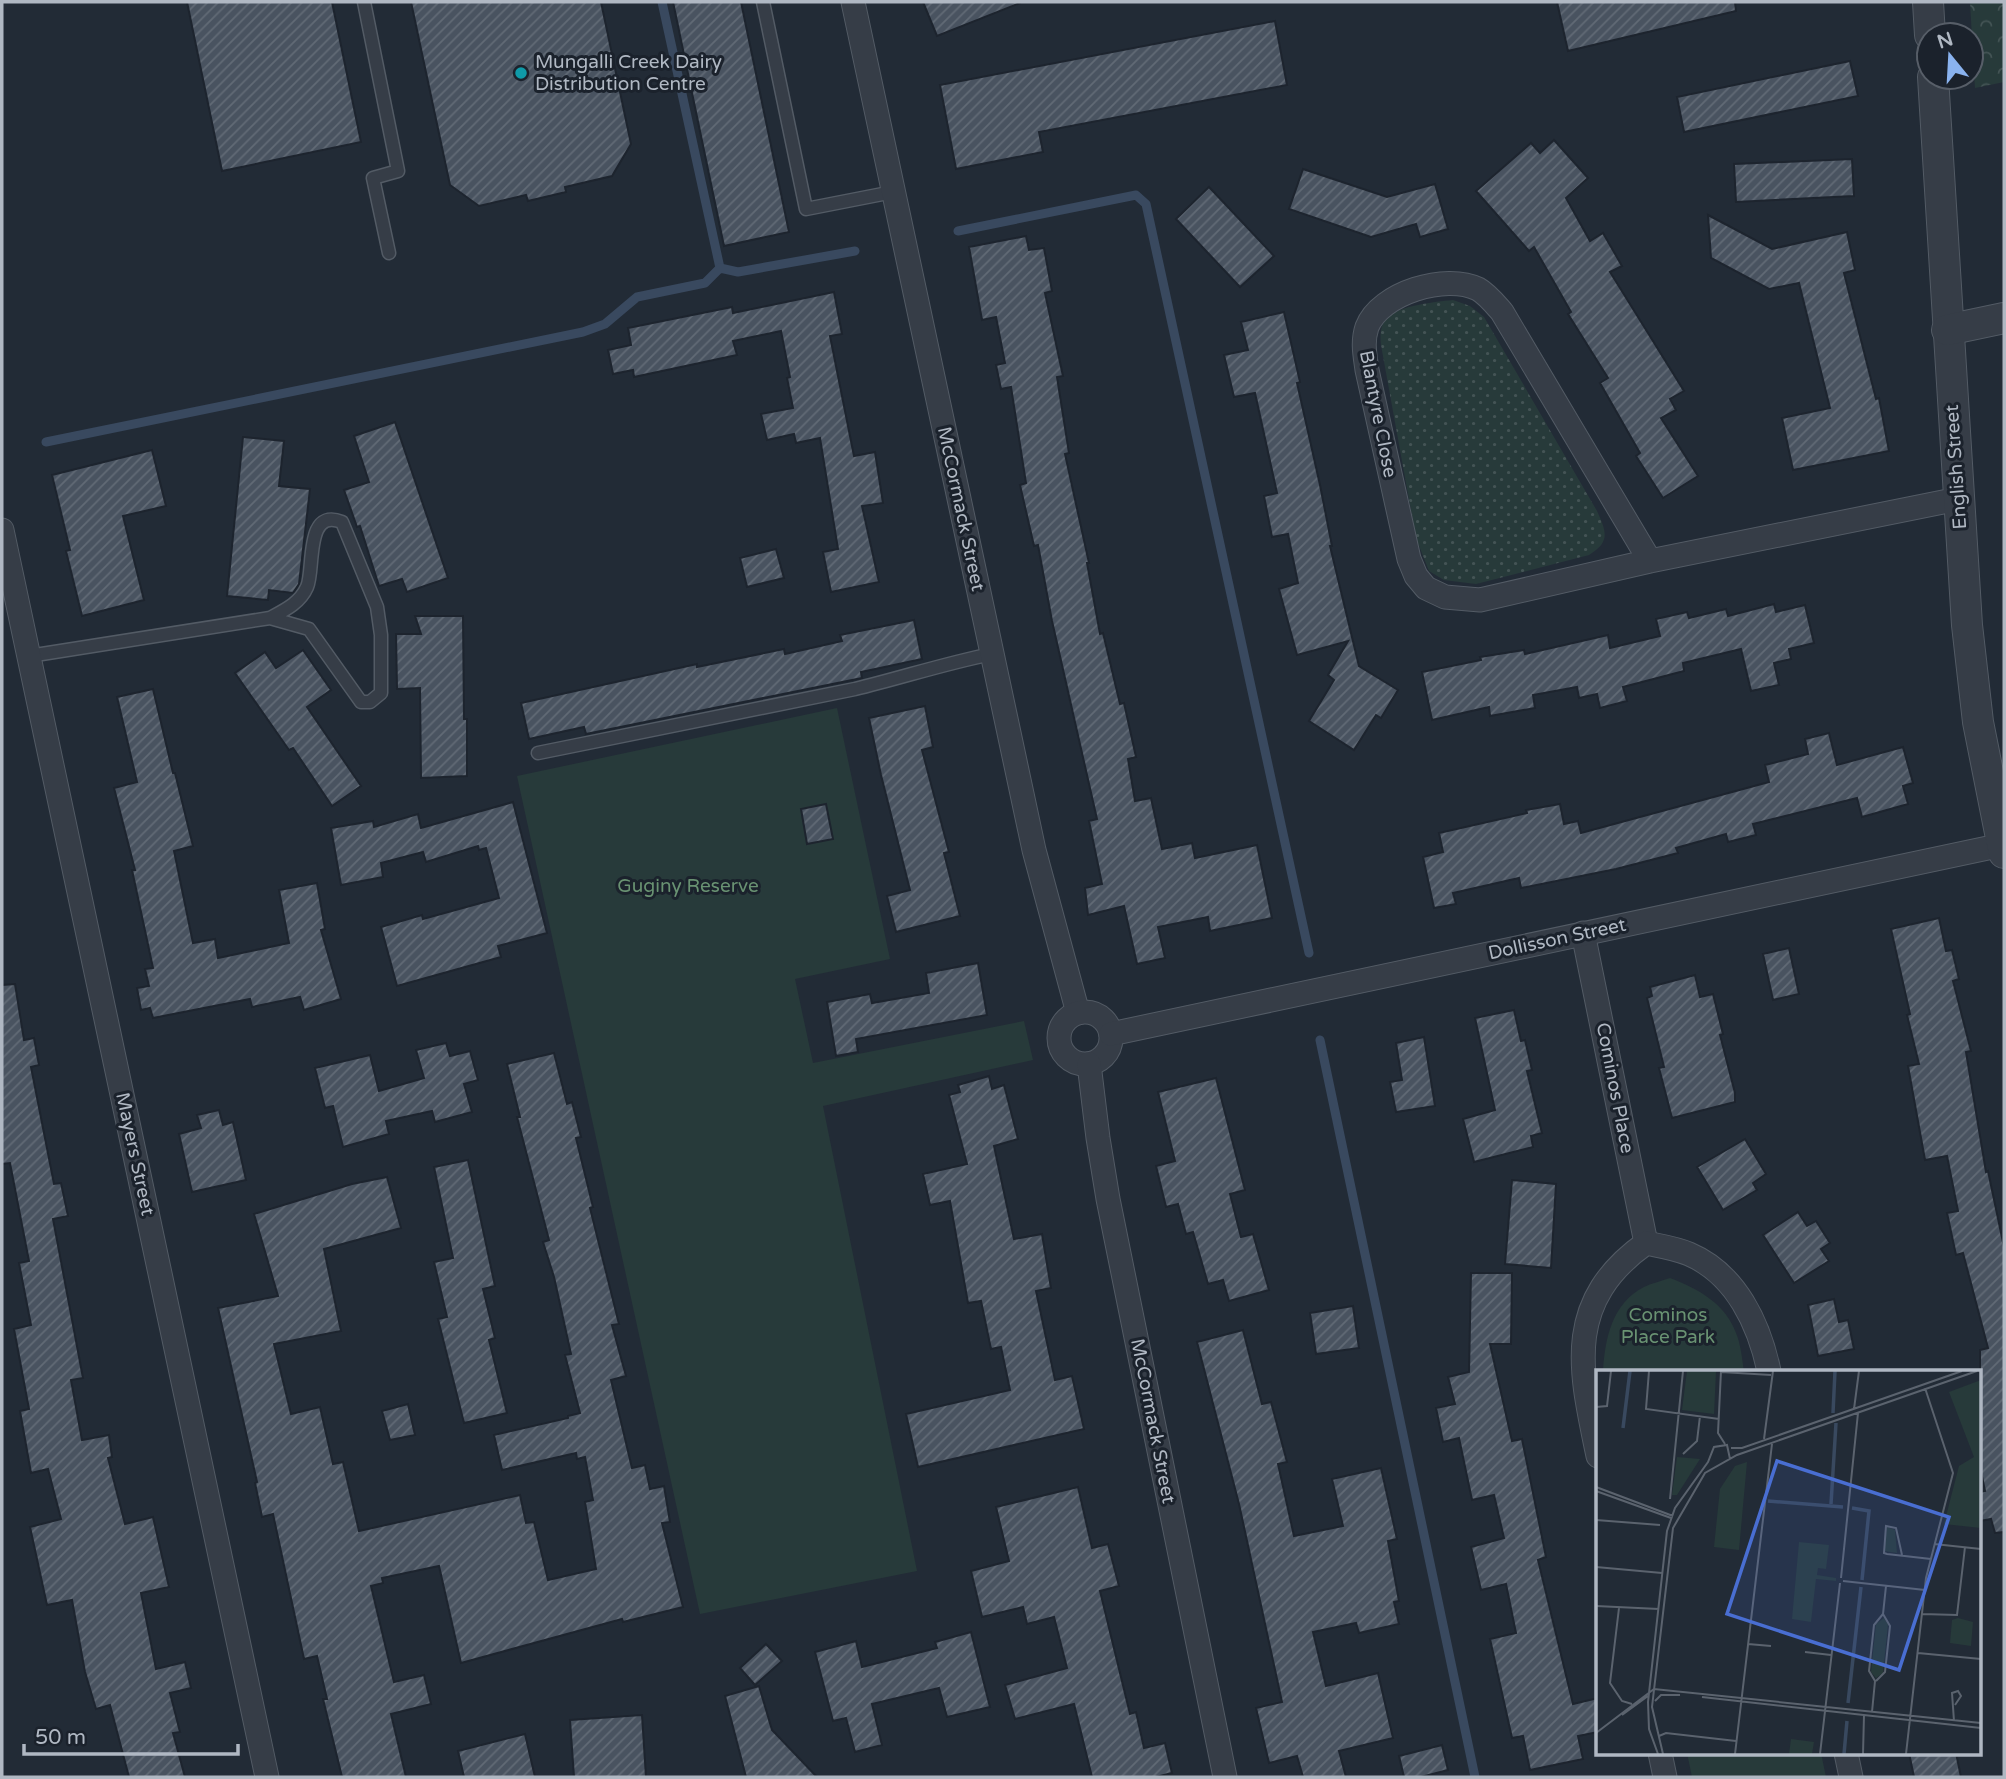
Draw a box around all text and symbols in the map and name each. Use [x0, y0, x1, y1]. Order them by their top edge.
north arrow [1915, 21, 1985, 91]
text: N [1934, 28, 1956, 54]
place label: Mungalli Creek Dairy Distribution Centre [535, 51, 722, 95]
marker: Mungalli Creek Dairy Distribution Centre [513, 65, 529, 81]
street label: Blantyre Close [1355, 348, 1401, 480]
street label: English Street [1941, 404, 1971, 530]
street label: McCormack Street [933, 425, 989, 593]
park label: Guginy Reserve [617, 875, 759, 897]
street label: Dollisson Street [1486, 914, 1628, 964]
street label: Cominos Place [1592, 1021, 1638, 1155]
street label: Mayers Street [111, 1090, 159, 1218]
park label: Cominos Place Park [1621, 1304, 1715, 1348]
street label: McCormack Street [1126, 1337, 1180, 1505]
inset map [1596, 1370, 1982, 1754]
scale bar [24, 1712, 238, 1756]
text: 50 m [35, 1725, 86, 1750]

